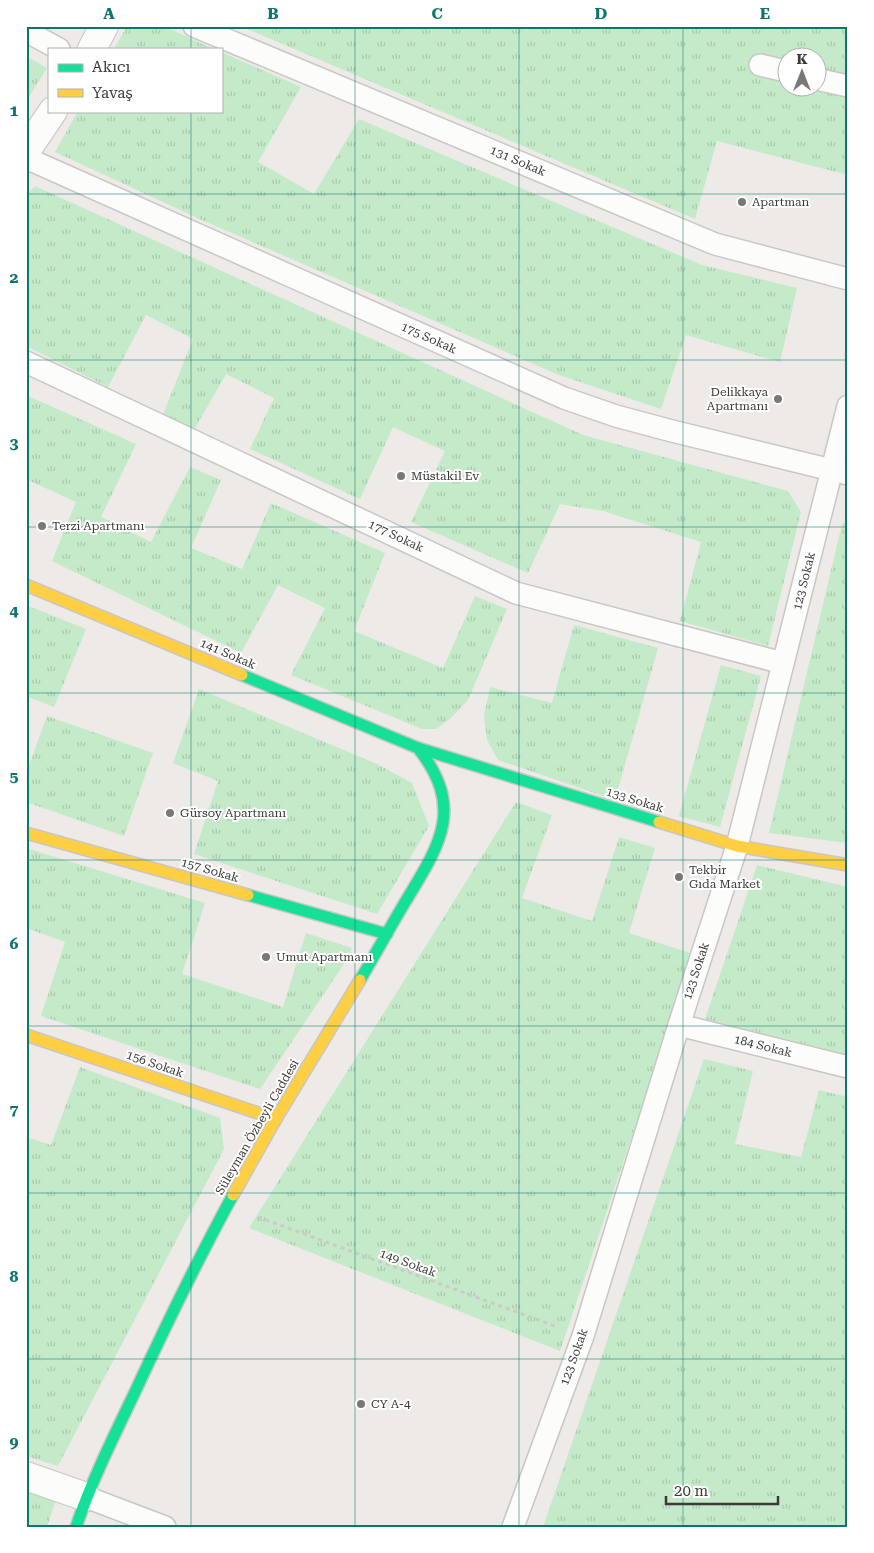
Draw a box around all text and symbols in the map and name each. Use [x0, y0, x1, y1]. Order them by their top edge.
text: A [103, 4, 115, 23]
text: B [267, 4, 279, 23]
text: C [431, 4, 443, 23]
text: D [595, 4, 608, 23]
text: E [760, 4, 770, 23]
legend [48, 48, 222, 112]
north arrow [776, 48, 826, 98]
text: K [796, 51, 808, 67]
text: Akıcı [92, 58, 130, 76]
text: Yavaş [92, 84, 133, 102]
text: 1 [10, 101, 19, 120]
street label: 131 Sokak [488, 143, 548, 179]
place label: Apartman [752, 195, 810, 209]
marker: Apartman [736, 196, 748, 208]
text: 2 [10, 268, 19, 287]
street label: 175 Sokak [399, 319, 459, 357]
place label: Delikkaya Apartmanı [707, 385, 768, 413]
marker: Delikkaya Apartmanı [772, 393, 784, 405]
text: 3 [10, 434, 19, 453]
place label: Müstakil Ev [411, 469, 479, 483]
marker: Müstakil Ev [395, 470, 407, 482]
street label: 177 Sokak [366, 517, 426, 555]
place label: Terzi Apartmanı [52, 519, 145, 533]
marker: Terzi Apartmanı [36, 520, 48, 532]
street label: 123 Sokak [790, 550, 818, 612]
text: 4 [10, 601, 19, 620]
street label: 141 Sokak [198, 636, 258, 672]
text: 5 [10, 767, 19, 786]
street label: 133 Sokak [604, 785, 666, 816]
place label: Gürsoy Apartmanı [180, 806, 286, 820]
marker: Gürsoy Apartmanı [164, 807, 176, 819]
street label: 157 Sokak [179, 855, 241, 885]
place label: Tekbir Gıda Market [689, 863, 761, 891]
marker: Tekbir Gıda Market [673, 871, 685, 883]
text: 6 [10, 934, 19, 953]
street label: 123 Sokak [680, 940, 712, 1001]
place label: Umut Apartmanı [276, 950, 373, 964]
marker: Umut Apartmanı [260, 951, 272, 963]
street label: 184 Sokak [732, 1032, 794, 1060]
street label: 156 Sokak [125, 1048, 186, 1080]
street label: Süleyman Özbeyli Caddesi [212, 1057, 302, 1197]
text: 7 [10, 1100, 19, 1119]
street label: 149 Sokak [378, 1246, 439, 1280]
text: 8 [10, 1267, 19, 1286]
street label: 123 Sokak [557, 1326, 591, 1387]
place label: CY A-4 [371, 1397, 411, 1411]
marker: CY A-4 [355, 1398, 367, 1410]
text: 9 [10, 1433, 19, 1452]
scale bar [666, 1473, 779, 1505]
text: 20 m [674, 1482, 709, 1500]

